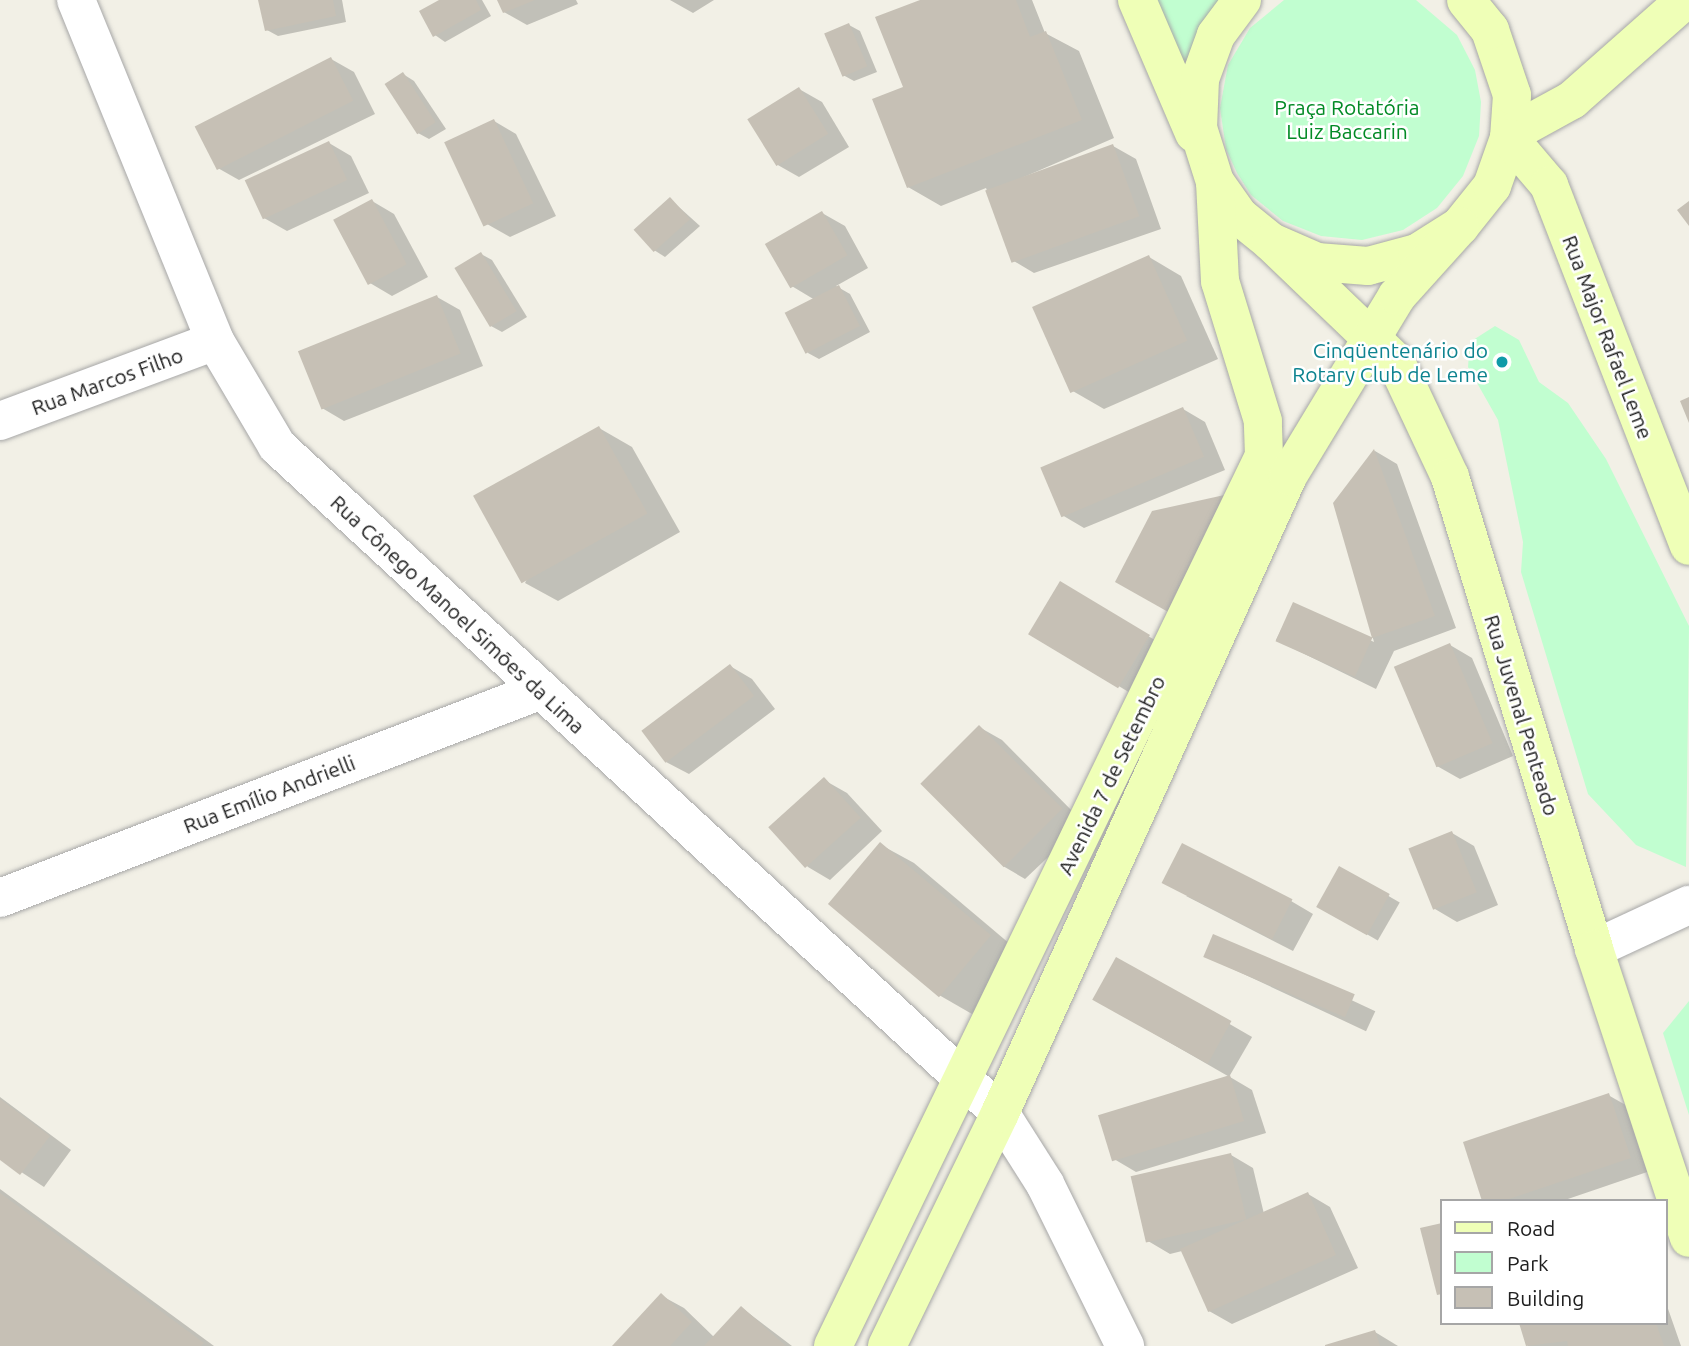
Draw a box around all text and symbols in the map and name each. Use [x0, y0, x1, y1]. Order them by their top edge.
park label: Praça Rotatória Luiz Baccarin [1274, 94, 1420, 144]
street label: Rua Major Rafael Leme [1557, 231, 1659, 443]
place label: Cinqüentenário do Rotary Club de Leme [1292, 337, 1488, 387]
street label: Rua Marcos Filho [28, 342, 186, 420]
marker: Cinqüentenário do Rotary Club de Leme [1494, 354, 1510, 370]
street label: Rua Cônego Manoel Simões da Lima [326, 489, 590, 739]
street label: Rua Juvenal Penteado [1479, 612, 1565, 818]
street label: Avenida 7 de Setembro [1052, 671, 1170, 879]
street label: Rua Emílio Andrielli [179, 750, 359, 838]
legend [1440, 1199, 1668, 1325]
text: Road [1507, 1216, 1555, 1240]
text: Park [1507, 1251, 1549, 1275]
text: Building [1507, 1286, 1584, 1310]

